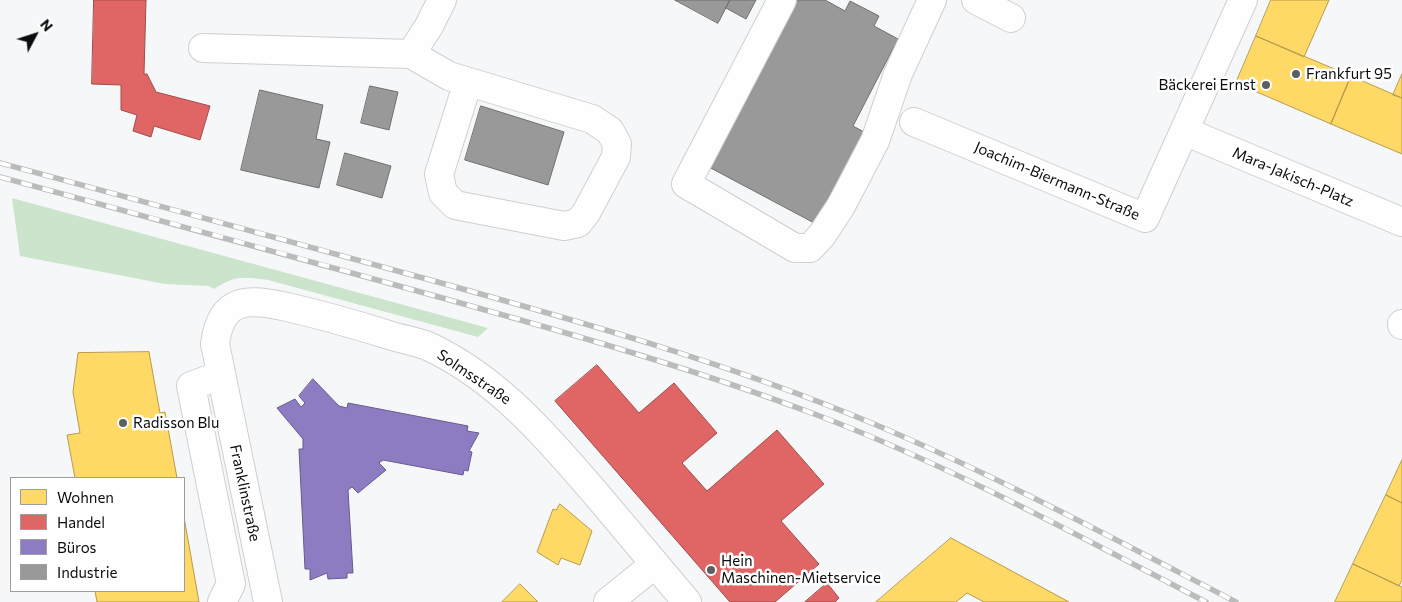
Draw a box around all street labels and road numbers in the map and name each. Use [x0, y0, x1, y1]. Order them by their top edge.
street label: Joachim-Biermann-Straße [972, 138, 1142, 224]
street label: Mara-Jakisch-Platz [1230, 143, 1356, 211]
street label: Solmsstraße [434, 346, 514, 408]
street label: Franklinstraße [226, 443, 264, 543]

